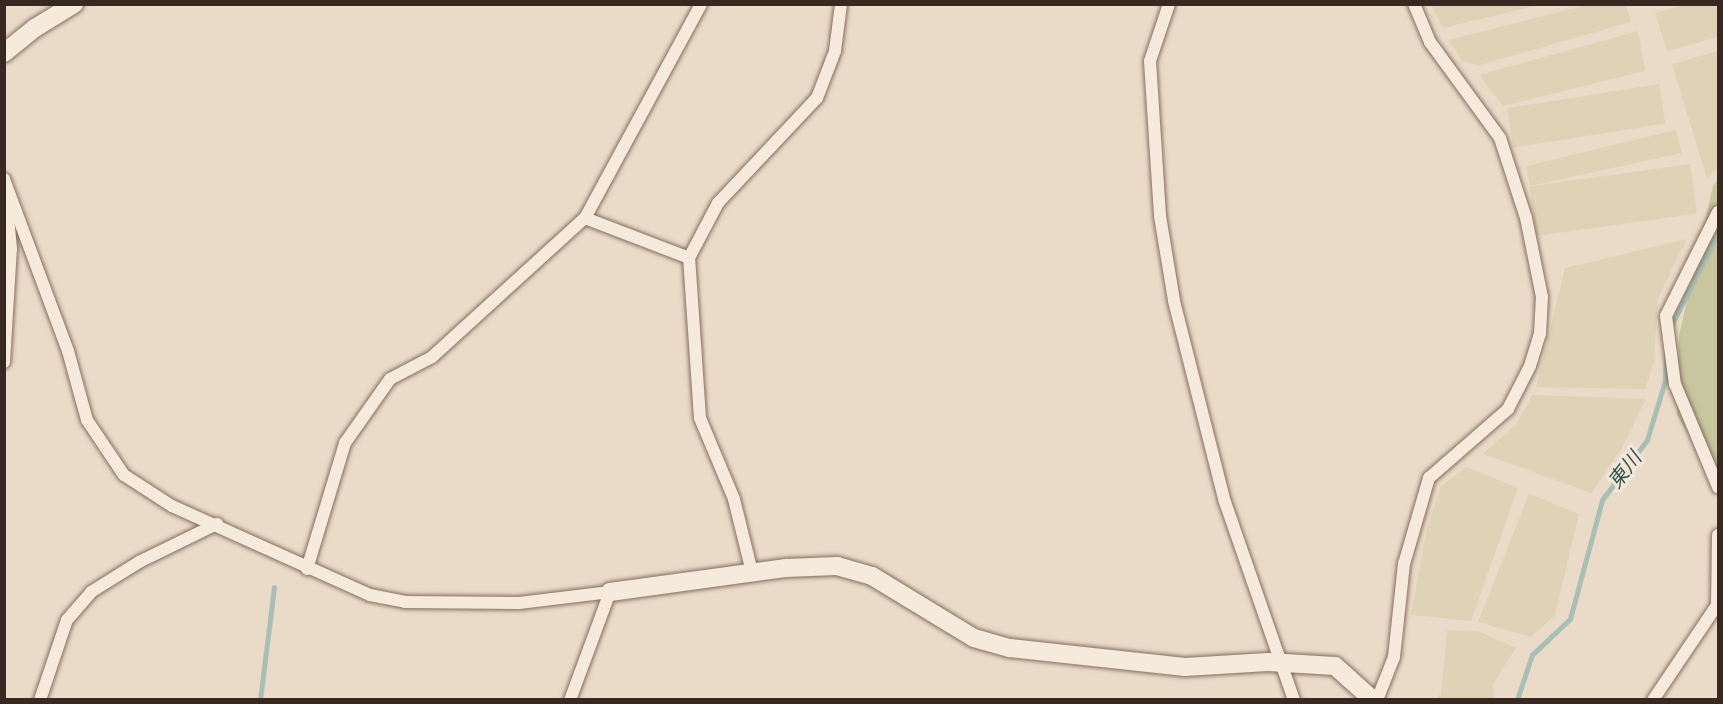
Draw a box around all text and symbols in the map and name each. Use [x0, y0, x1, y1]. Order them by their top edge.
water label: 東川 [1603, 447, 1647, 493]

